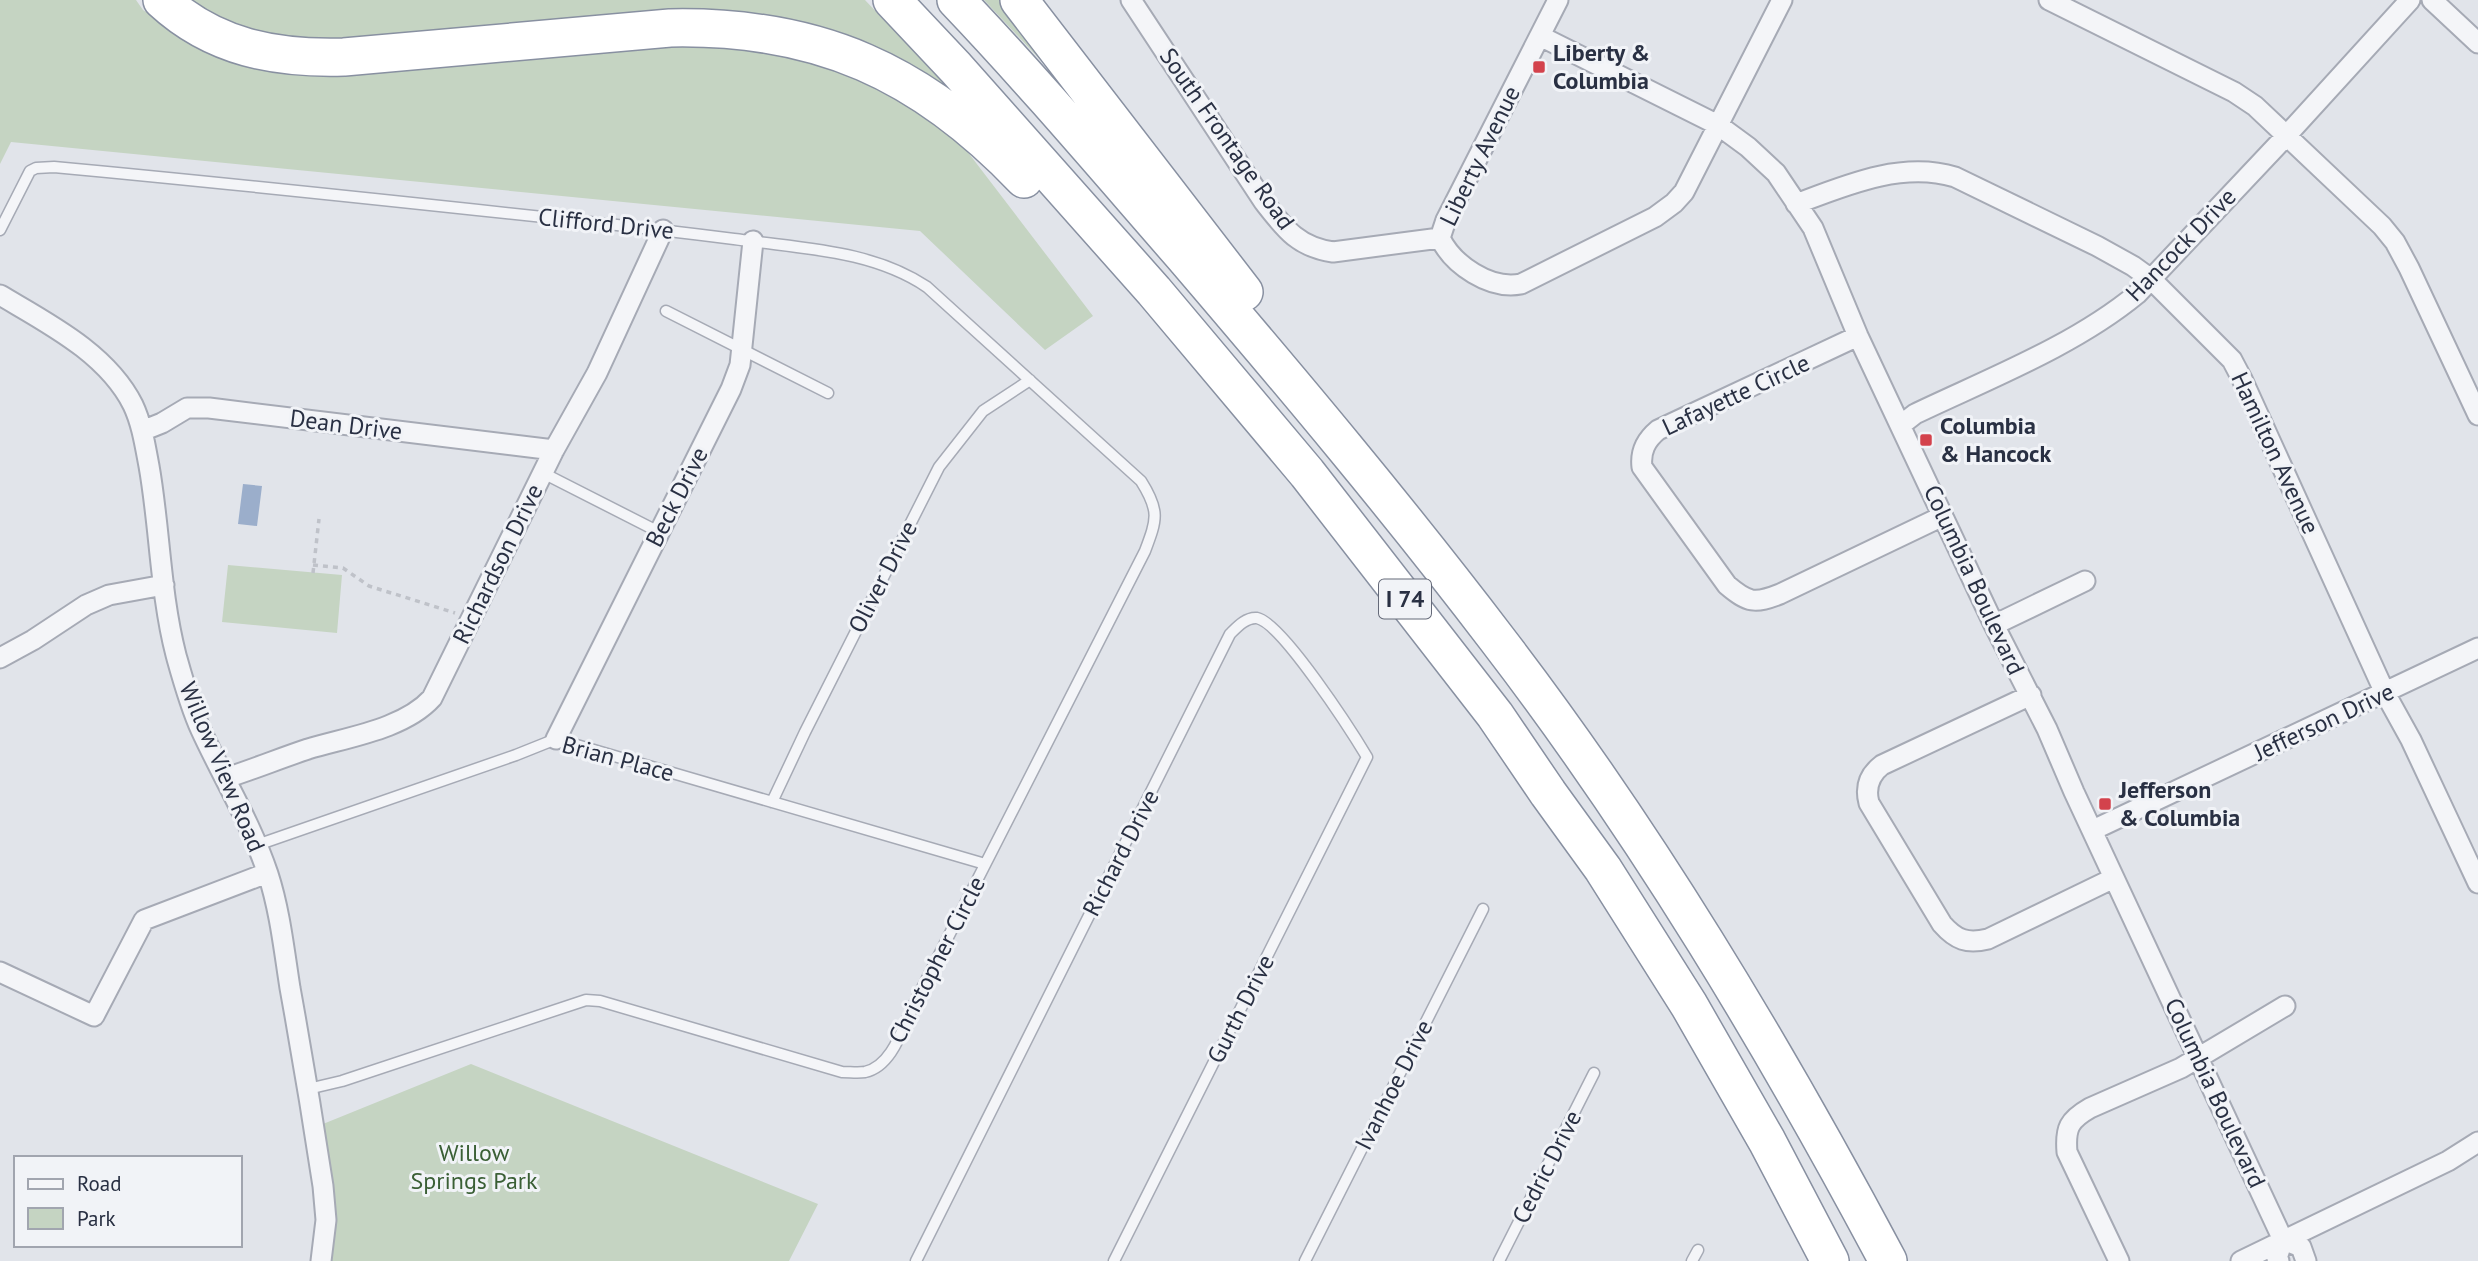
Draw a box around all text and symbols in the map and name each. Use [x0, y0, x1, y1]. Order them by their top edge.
place label: Liberty & Columbia [1553, 37, 1650, 96]
street label: South Frontage Road [1153, 42, 1302, 236]
marker: Liberty & Columbia [1531, 59, 1547, 75]
street label: Liberty Avenue [1432, 81, 1527, 231]
street label: Hancock Drive [2119, 181, 2243, 308]
street label: Clifford Drive [537, 201, 675, 246]
street label: Lafayette Circle [1657, 347, 1815, 442]
street label: Hamilton Avenue [2224, 367, 2327, 539]
street label: Dean Drive [288, 402, 404, 447]
place label: Columbia & Hancock [1940, 410, 2051, 469]
marker: Columbia & Hancock [1918, 432, 1934, 448]
street label: Beck Drive [638, 442, 715, 552]
street label: Richardson Drive [445, 479, 550, 649]
street label: Columbia Boulevard [1917, 480, 2032, 680]
street label: Oliver Drive [841, 516, 924, 638]
road number: I 74 [1379, 580, 1431, 618]
street label: Jefferson Drive [2248, 676, 2399, 768]
street label: Willow View Road [173, 677, 272, 857]
street label: Brian Place [559, 729, 678, 788]
place label: Jefferson & Columbia [2118, 774, 2240, 833]
street label: Richard Drive [1075, 784, 1166, 921]
marker: Jefferson & Columbia [2097, 796, 2113, 812]
street label: Christopher Circle [881, 871, 992, 1049]
street label: Gurth Drive [1200, 949, 1281, 1068]
street label: Columbia Boulevard [2158, 993, 2273, 1193]
street label: Ivanhoe Drive [1348, 1014, 1440, 1155]
street label: Cedric Drive [1505, 1105, 1588, 1229]
park label: Willow Springs Park [411, 1137, 538, 1196]
legend [14, 1156, 242, 1247]
text: Road [77, 1170, 121, 1197]
text: Park [77, 1205, 116, 1232]

